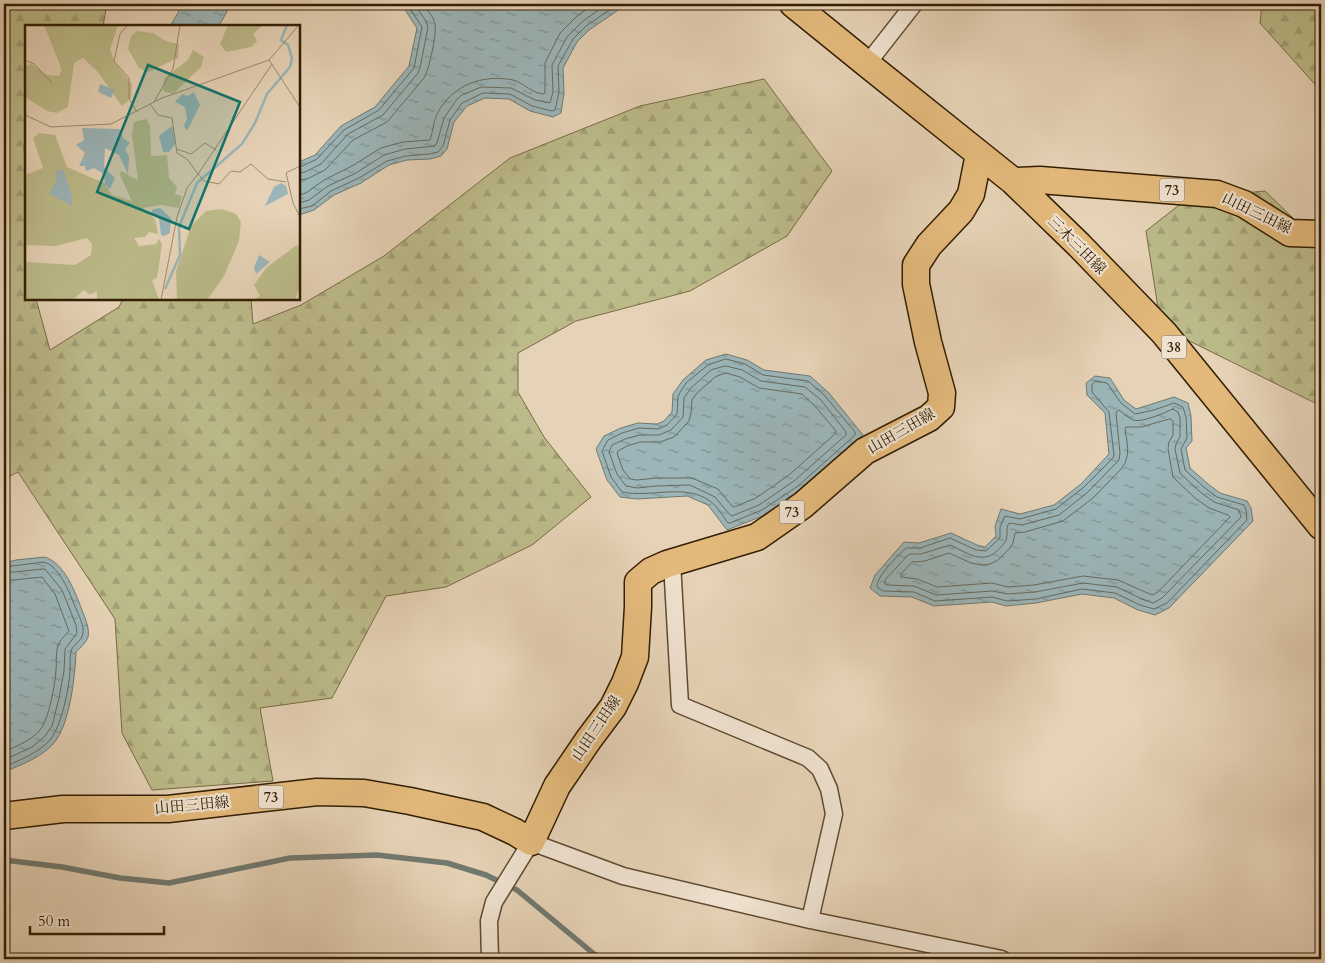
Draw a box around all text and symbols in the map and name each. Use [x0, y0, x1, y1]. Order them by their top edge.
inset map [25, 25, 300, 300]
road number: 73 [1160, 178, 1184, 202]
street label: 山田三田線 [1219, 188, 1295, 238]
street label: 三木三田線 [1043, 211, 1111, 279]
road number: 38 [1162, 336, 1186, 358]
street label: 山田三田線 [864, 404, 938, 458]
road number: 73 [780, 501, 804, 524]
street label: 山田三田線 [567, 691, 625, 765]
road number: 73 [258, 786, 284, 809]
street label: 山田三田線 [154, 792, 230, 818]
scale bar [30, 903, 164, 935]
text: 50 m [38, 911, 70, 931]

